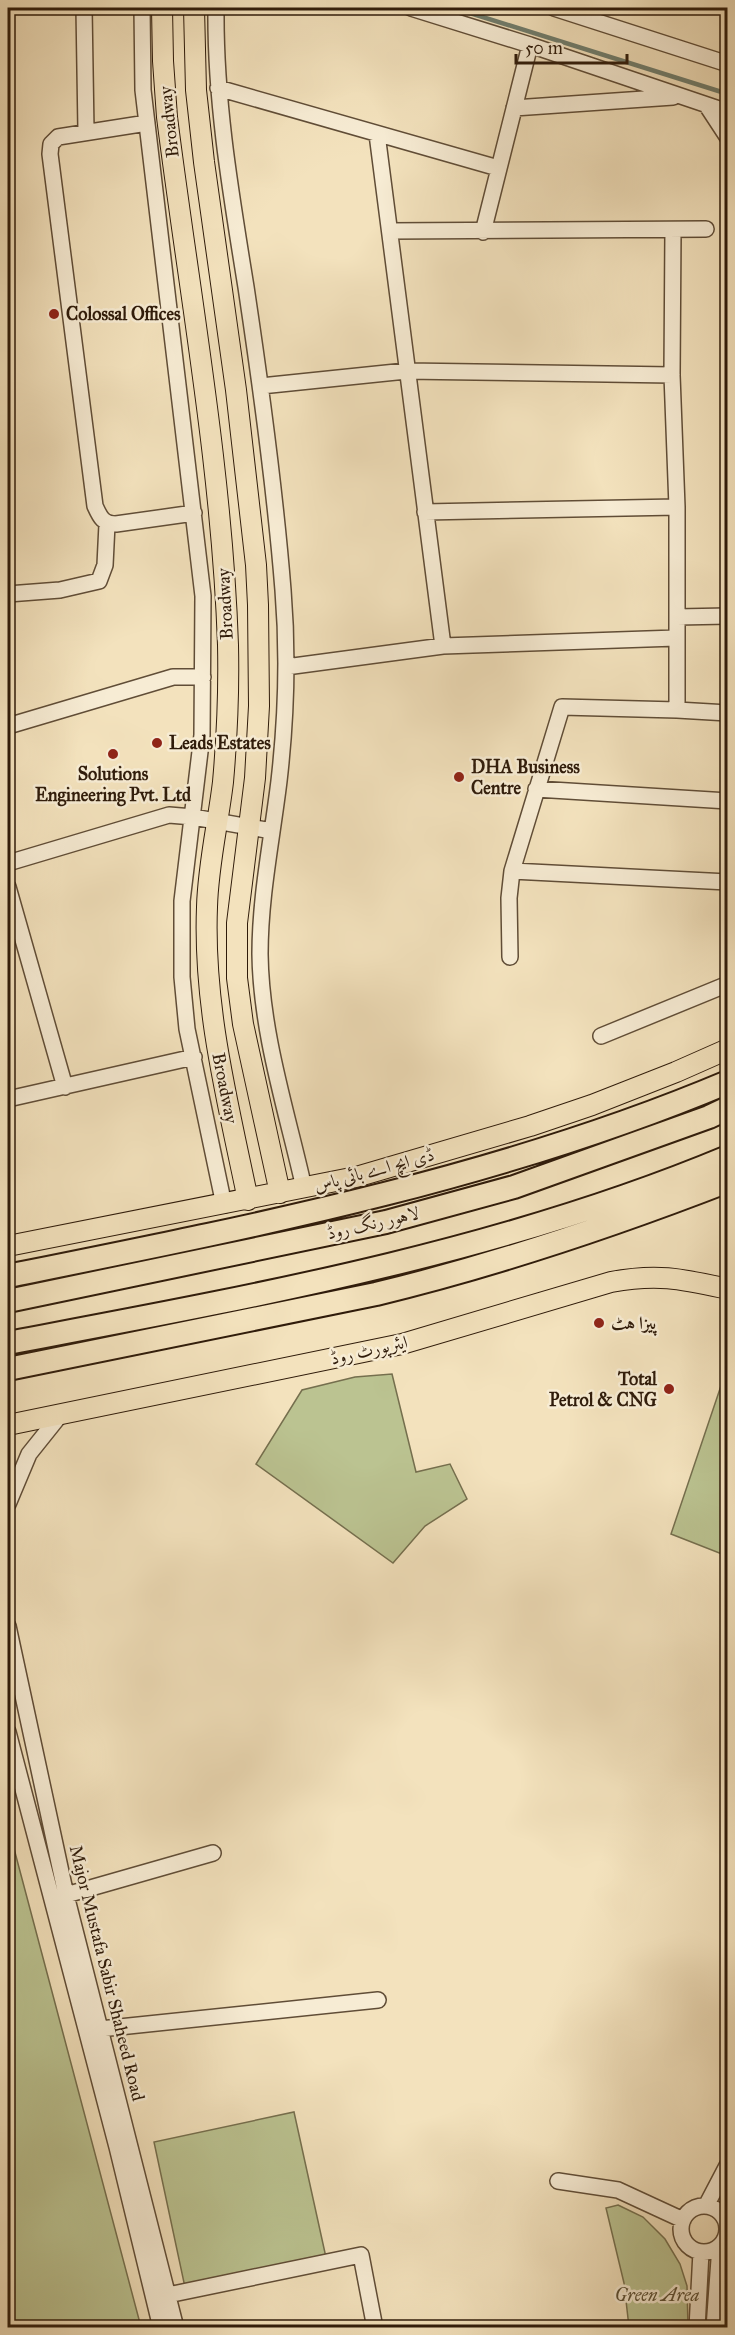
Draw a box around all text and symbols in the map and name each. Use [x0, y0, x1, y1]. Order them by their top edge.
scale bar [516, 27, 627, 65]
text: 50 m [525, 37, 563, 59]
street label: Broadway [154, 85, 184, 159]
place label: Colossal Offices [66, 303, 181, 325]
marker: Colossal Offices [47, 307, 61, 321]
street label: Broadway [212, 567, 238, 640]
place label: Leads Estates [169, 732, 271, 754]
marker: Leads Estates [150, 736, 164, 750]
marker: Solutions Engineering Pvt. Ltd [106, 747, 120, 761]
place label: DHA Business Centre [471, 756, 580, 799]
place label: Solutions Engineering Pvt. Ltd [35, 763, 192, 807]
marker: DHA Business Centre [452, 770, 466, 784]
street label: Broadway [207, 1051, 243, 1126]
street label: ڈی ایچ اے بائی پاس [311, 1143, 438, 1201]
street label: لاہور رنگ روڈ [324, 1201, 421, 1244]
place label: پیزا ہٹ [611, 1312, 658, 1336]
marker: پیزا ہٹ [592, 1316, 606, 1330]
street label: ایئرپورٹ روڈ [328, 1330, 410, 1372]
place label: Total Petrol & CNG [549, 1368, 658, 1411]
marker: Total Petrol & CNG [662, 1382, 676, 1396]
street label: Major Mustafa Sabir Shaheed Road [65, 1843, 149, 2103]
park label: Green Area [615, 2284, 700, 2306]

